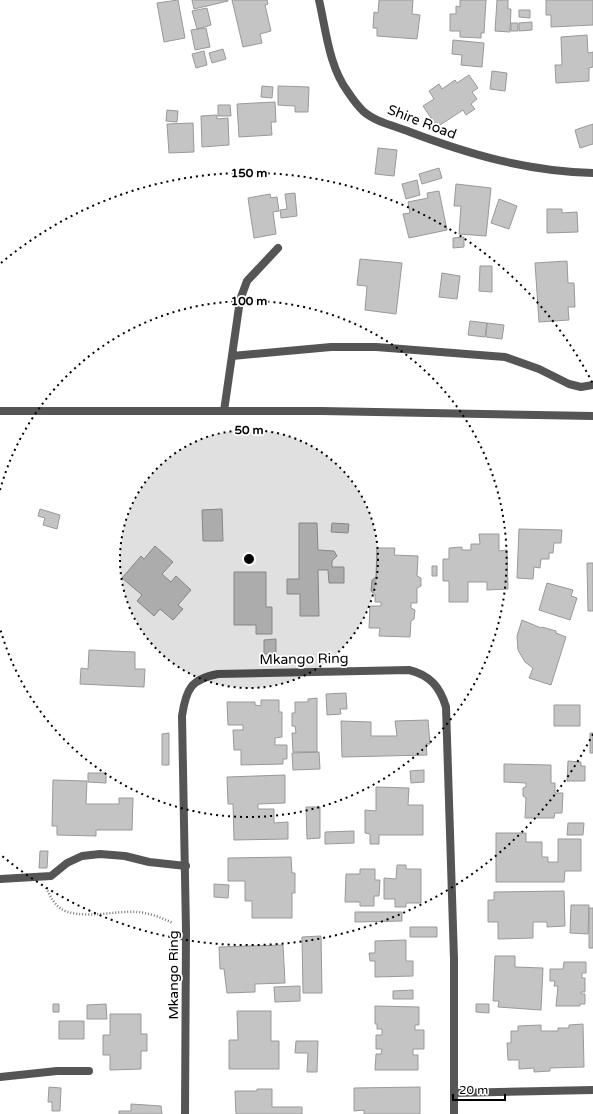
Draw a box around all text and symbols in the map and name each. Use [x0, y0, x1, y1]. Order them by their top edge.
street label: Shire Road [385, 101, 459, 143]
text: 150 m [231, 166, 267, 180]
text: 100 m [231, 294, 267, 308]
text: 50 m [234, 423, 264, 437]
centre of rings [242, 552, 256, 566]
street label: Mkango Ring [259, 650, 349, 668]
street label: Mkango Ring [165, 930, 182, 1020]
scale bar [453, 1076, 505, 1102]
text: 20 m [459, 1083, 488, 1097]

